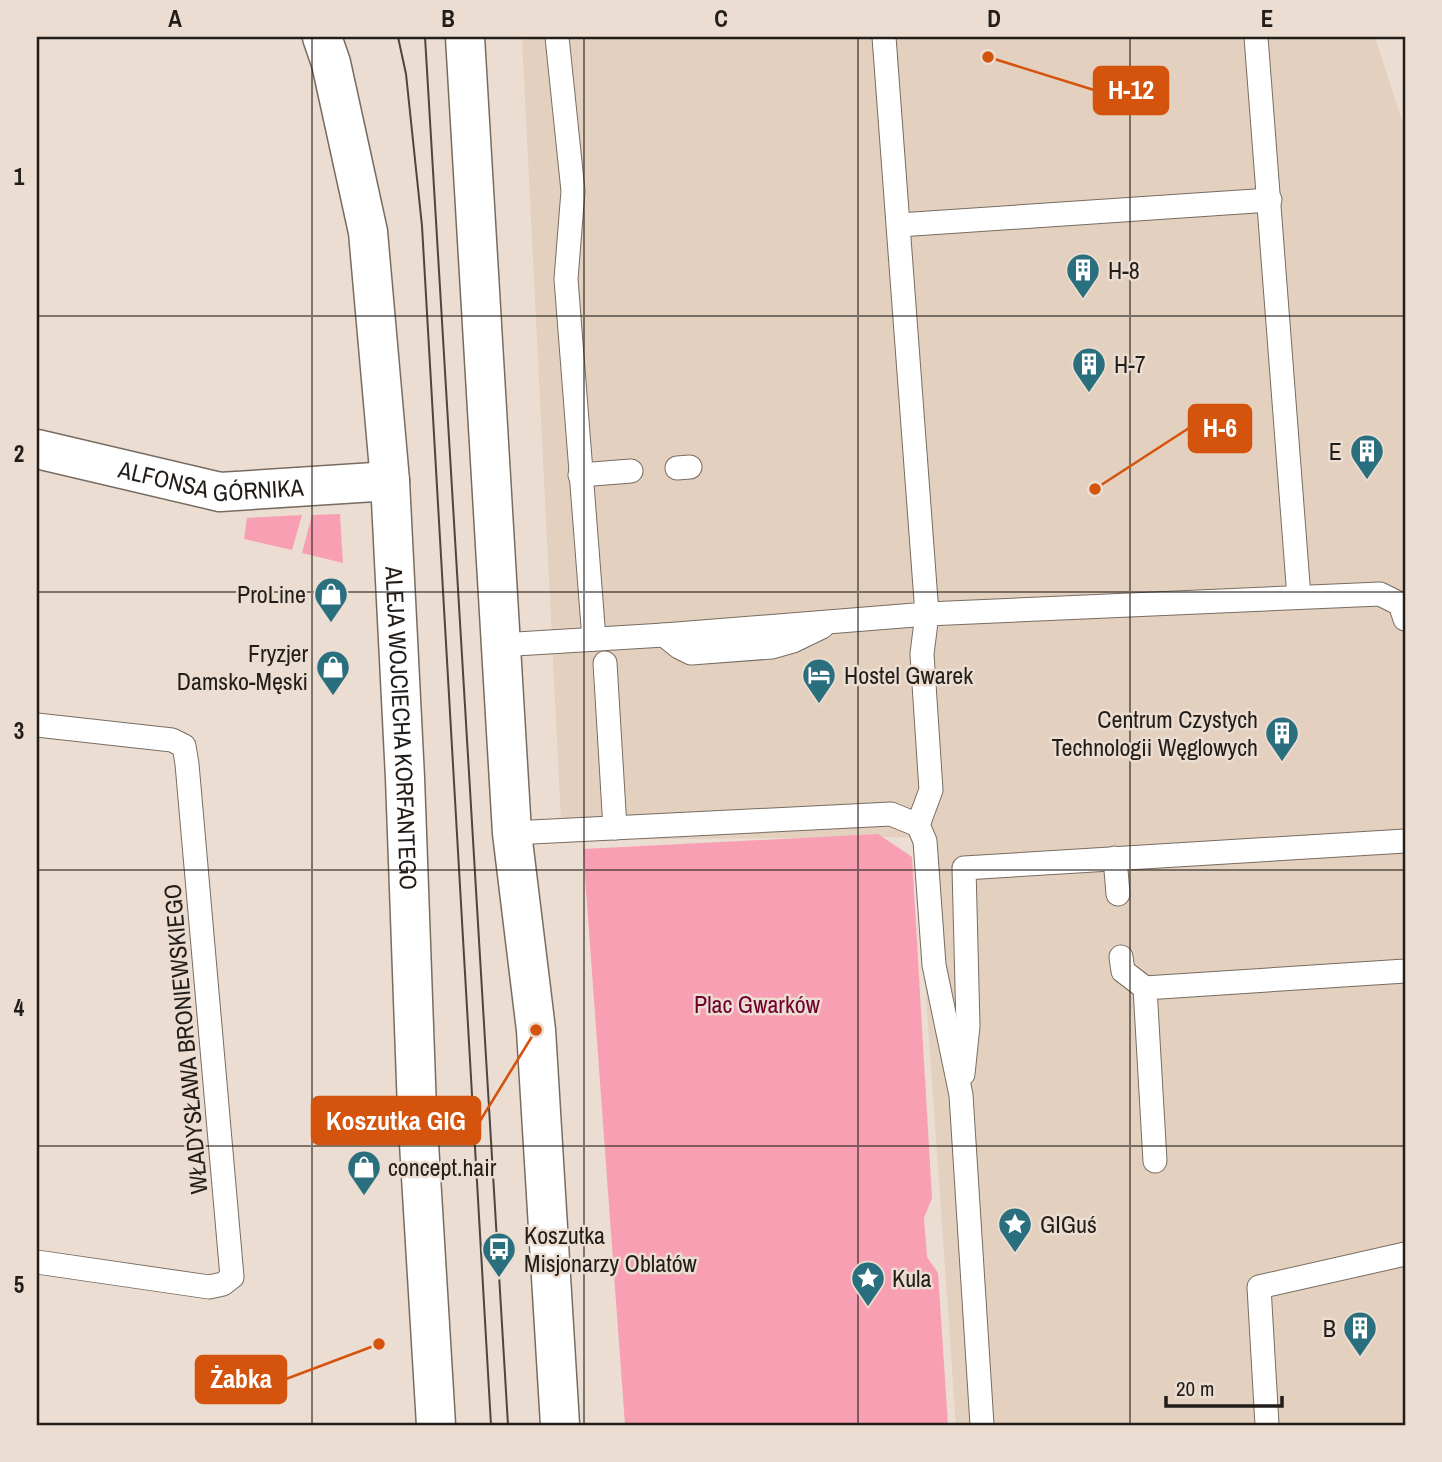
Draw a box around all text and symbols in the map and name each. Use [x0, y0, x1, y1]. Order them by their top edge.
text: A [168, 3, 182, 34]
text: B [441, 3, 455, 34]
text: C [714, 3, 728, 34]
text: D [987, 3, 1001, 34]
text: E [1261, 3, 1273, 34]
callout: H-12 [1094, 67, 1168, 114]
text: H-12 [1108, 72, 1154, 107]
text: 1 [14, 161, 25, 192]
building icon: H-8 [1064, 251, 1102, 300]
place label: H-8 [1108, 254, 1140, 286]
building icon: H-7 [1070, 345, 1108, 394]
place label: H-7 [1114, 348, 1146, 380]
callout: H-6 [1189, 405, 1251, 452]
text: H-6 [1203, 410, 1237, 445]
building icon: E [1348, 432, 1386, 481]
place label: E [1329, 435, 1342, 467]
text: 2 [14, 438, 24, 469]
street label: ALFONSA GÓRNIKA [115, 453, 305, 508]
street label: ALEJA WOJCIECHA KORFANTEGO [378, 565, 425, 891]
shop icon: ProLine [312, 575, 350, 624]
place label: ProLine [237, 578, 306, 610]
place label: Fryzjer Damsko-Męski [177, 637, 308, 697]
shop icon: Fryzjer Damsko-Męski [314, 648, 352, 697]
hotel icon: Hostel Gwarek [800, 656, 838, 705]
place label: Hostel Gwarek [844, 659, 973, 691]
place label: Centrum Czystych Technologii Węglowych [1052, 703, 1258, 763]
building icon: Centrum Czystych Technologii Węglowych [1263, 714, 1301, 763]
text: 3 [14, 715, 24, 746]
street label: WŁADYSŁAWA BRONIEWSKIEGO [155, 883, 215, 1195]
park label: Plac Gwarków [694, 988, 821, 1020]
text: 4 [14, 992, 25, 1023]
callout: Koszutka GIG [312, 1097, 480, 1144]
text: Koszutka GIG [326, 1103, 466, 1138]
shop icon: concept.hair [345, 1148, 383, 1197]
place label: concept.hair [388, 1151, 497, 1183]
place icon: GIGuś [996, 1205, 1034, 1254]
place label: GIGuś [1040, 1208, 1097, 1240]
place label: Koszutka Misjonarzy Oblatów [524, 1219, 698, 1279]
bus stop icon: Koszutka Misjonarzy Oblatów [480, 1230, 518, 1279]
place icon: Kula [849, 1259, 887, 1308]
place label: Kula [892, 1262, 931, 1294]
text: 5 [14, 1269, 24, 1300]
building icon: B [1341, 1309, 1379, 1358]
place label: B [1323, 1312, 1336, 1344]
callout: Żabka [196, 1356, 286, 1403]
text: Żabka [210, 1361, 272, 1396]
scale bar [1166, 1364, 1281, 1408]
text: 20 m [1176, 1374, 1214, 1403]

